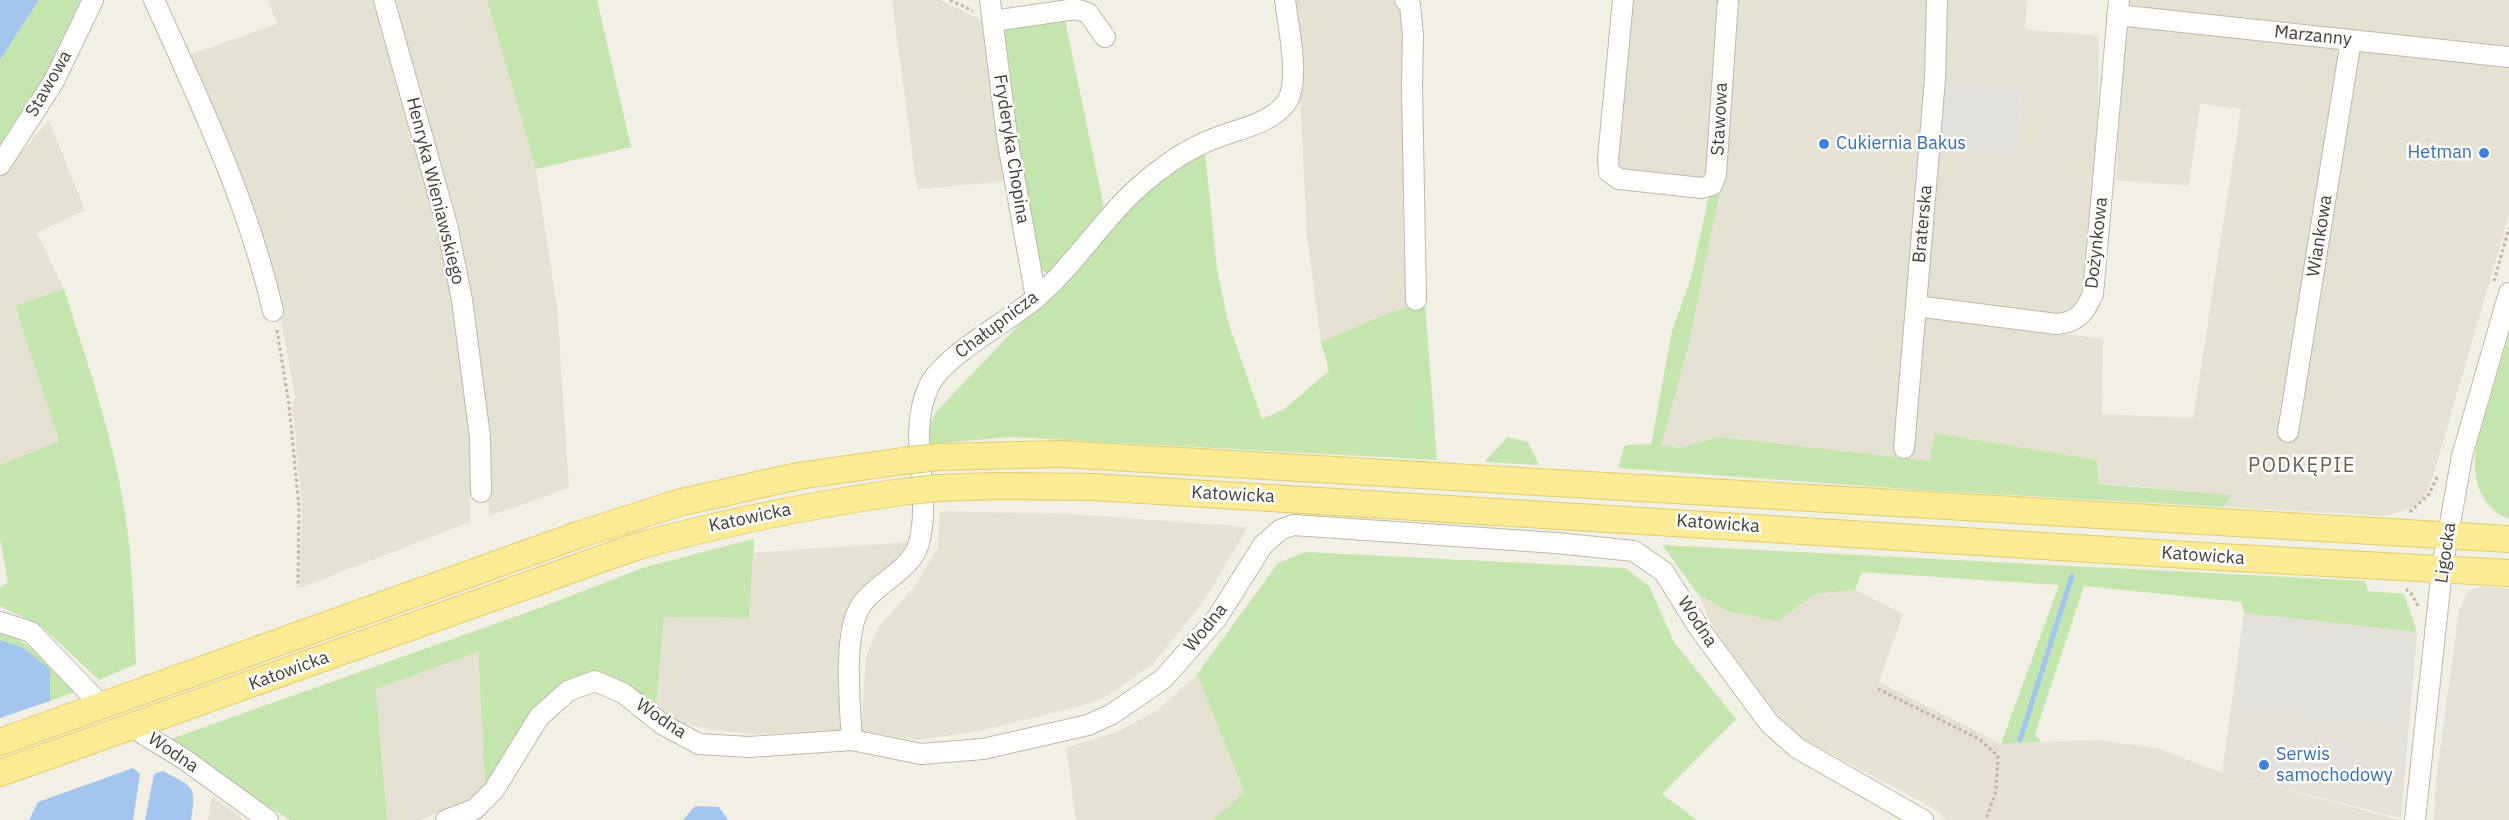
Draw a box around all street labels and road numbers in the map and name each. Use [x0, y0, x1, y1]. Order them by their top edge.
street label: Marzanny [2273, 21, 2353, 51]
street label: Stawowa [21, 47, 77, 121]
street label: Fryderyka Chopina [989, 73, 1033, 225]
street label: Stawowa [1707, 82, 1733, 156]
street label: Henryka Wieniawskiego [401, 95, 469, 287]
street label: Braterska [1909, 184, 1937, 264]
street label: Wiankowa [2303, 193, 2337, 279]
street label: Dożynkowa [2081, 196, 2113, 290]
street label: Chałupnicza [951, 287, 1043, 363]
street label: Katowicka [1191, 482, 1275, 508]
street label: Katowicka [707, 499, 793, 537]
street label: Katowicka [1676, 510, 1760, 538]
street label: Ligocka [2431, 521, 2461, 585]
street label: Katowicka [2161, 542, 2245, 570]
street label: Wodna [1673, 593, 1721, 651]
street label: Wodna [1180, 599, 1232, 657]
street label: Katowicka [246, 647, 332, 695]
street label: Wodna [632, 694, 690, 744]
street label: Wodna [144, 728, 202, 778]

